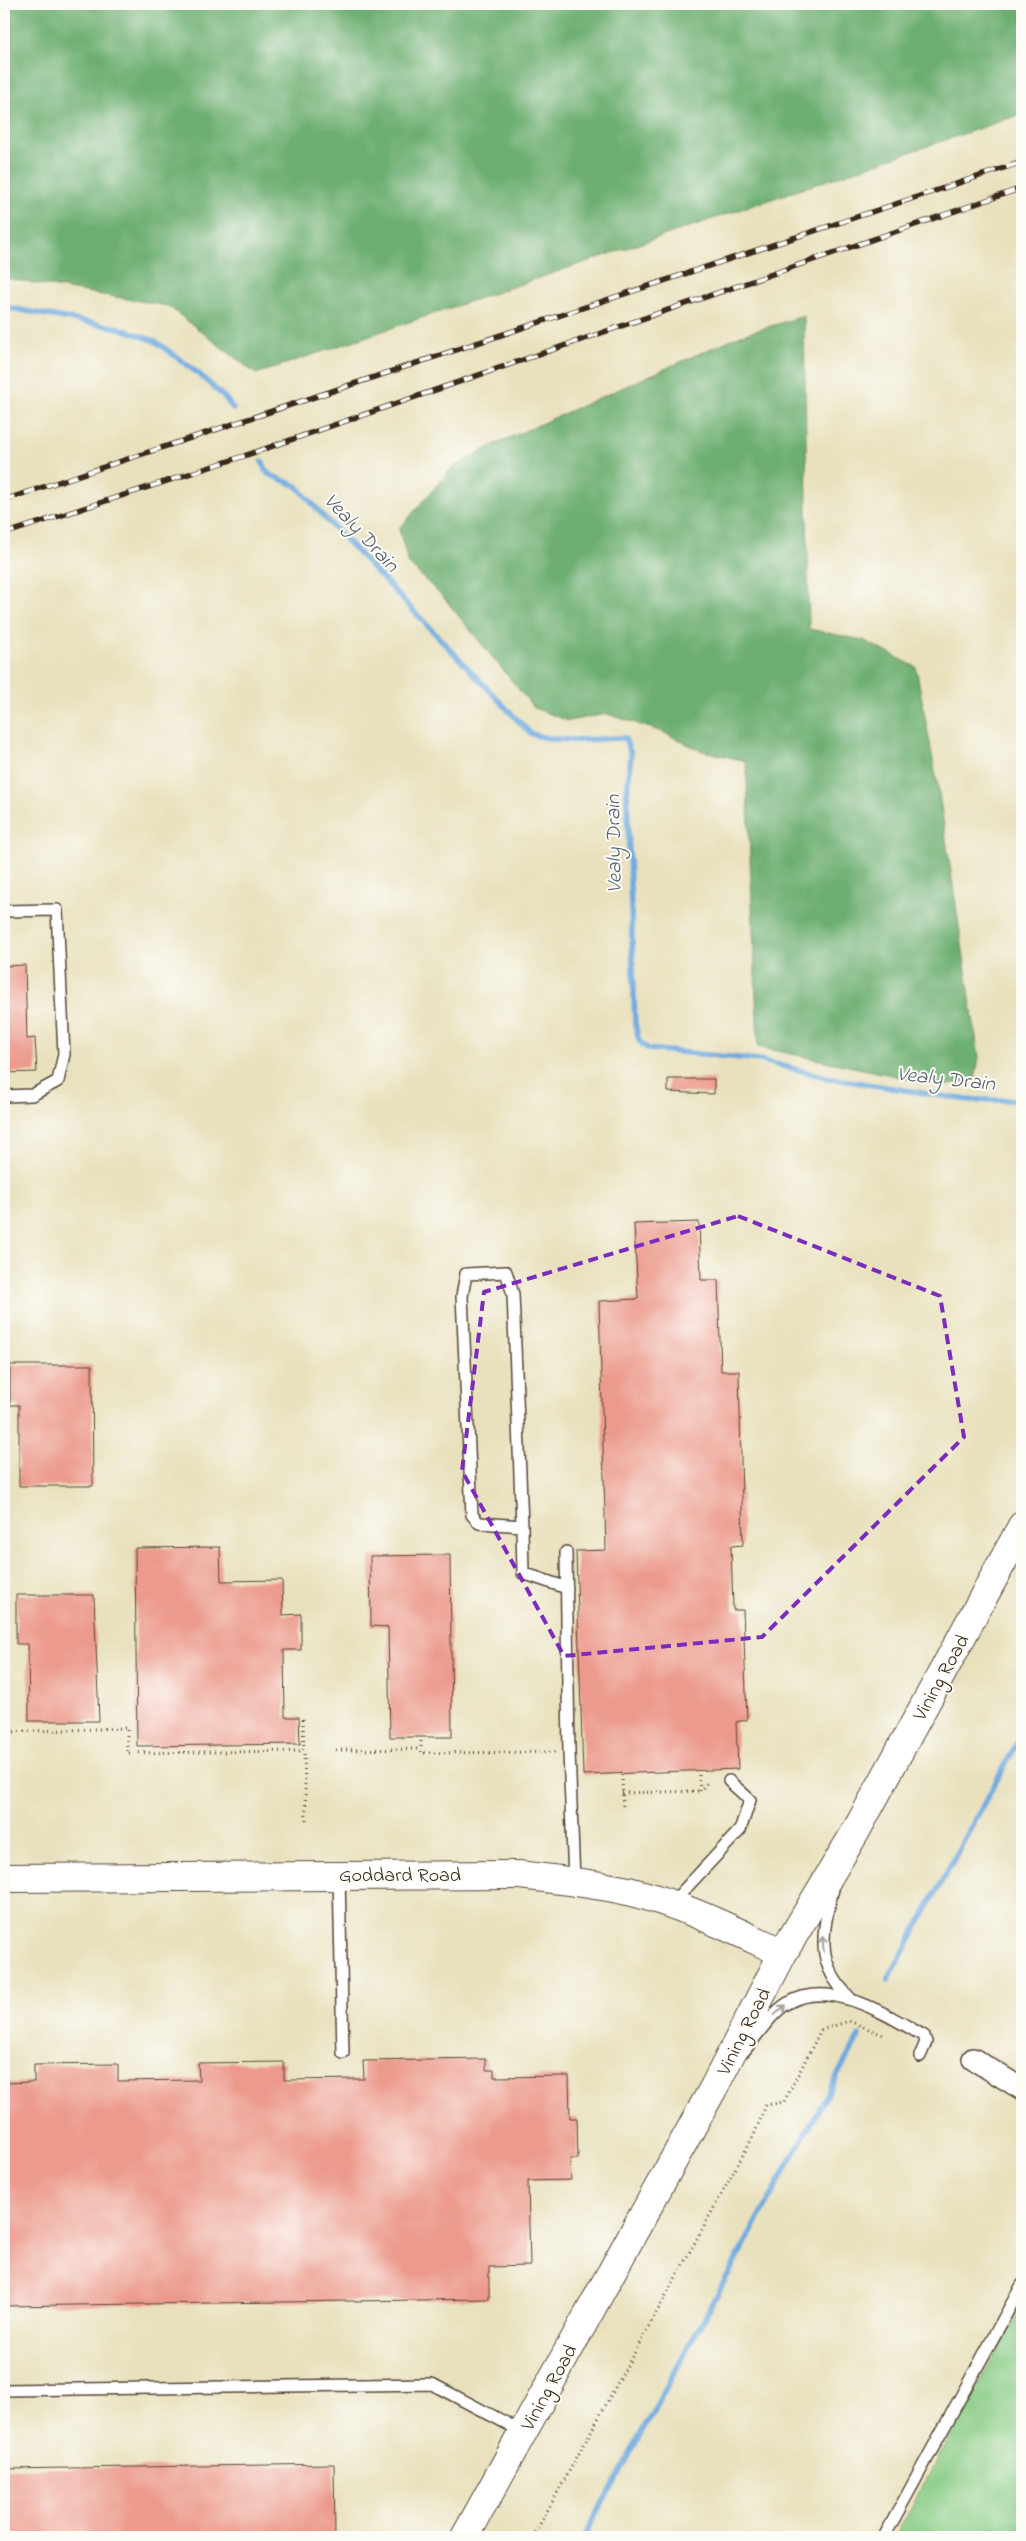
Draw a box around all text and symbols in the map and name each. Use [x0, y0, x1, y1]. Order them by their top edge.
water label: Vealy Drain [316, 487, 406, 580]
water label: Vealy Drain [599, 794, 631, 893]
water label: Vealy Drain [895, 1060, 997, 1100]
street label: Vining Road [906, 1630, 979, 1728]
street label: Goddard Road [339, 1862, 461, 1891]
one-way arrow [819, 1936, 828, 1952]
street label: Vining Road [710, 1983, 781, 2082]
one-way arrow [774, 2004, 786, 2016]
street label: Vining Road [514, 2340, 587, 2438]

